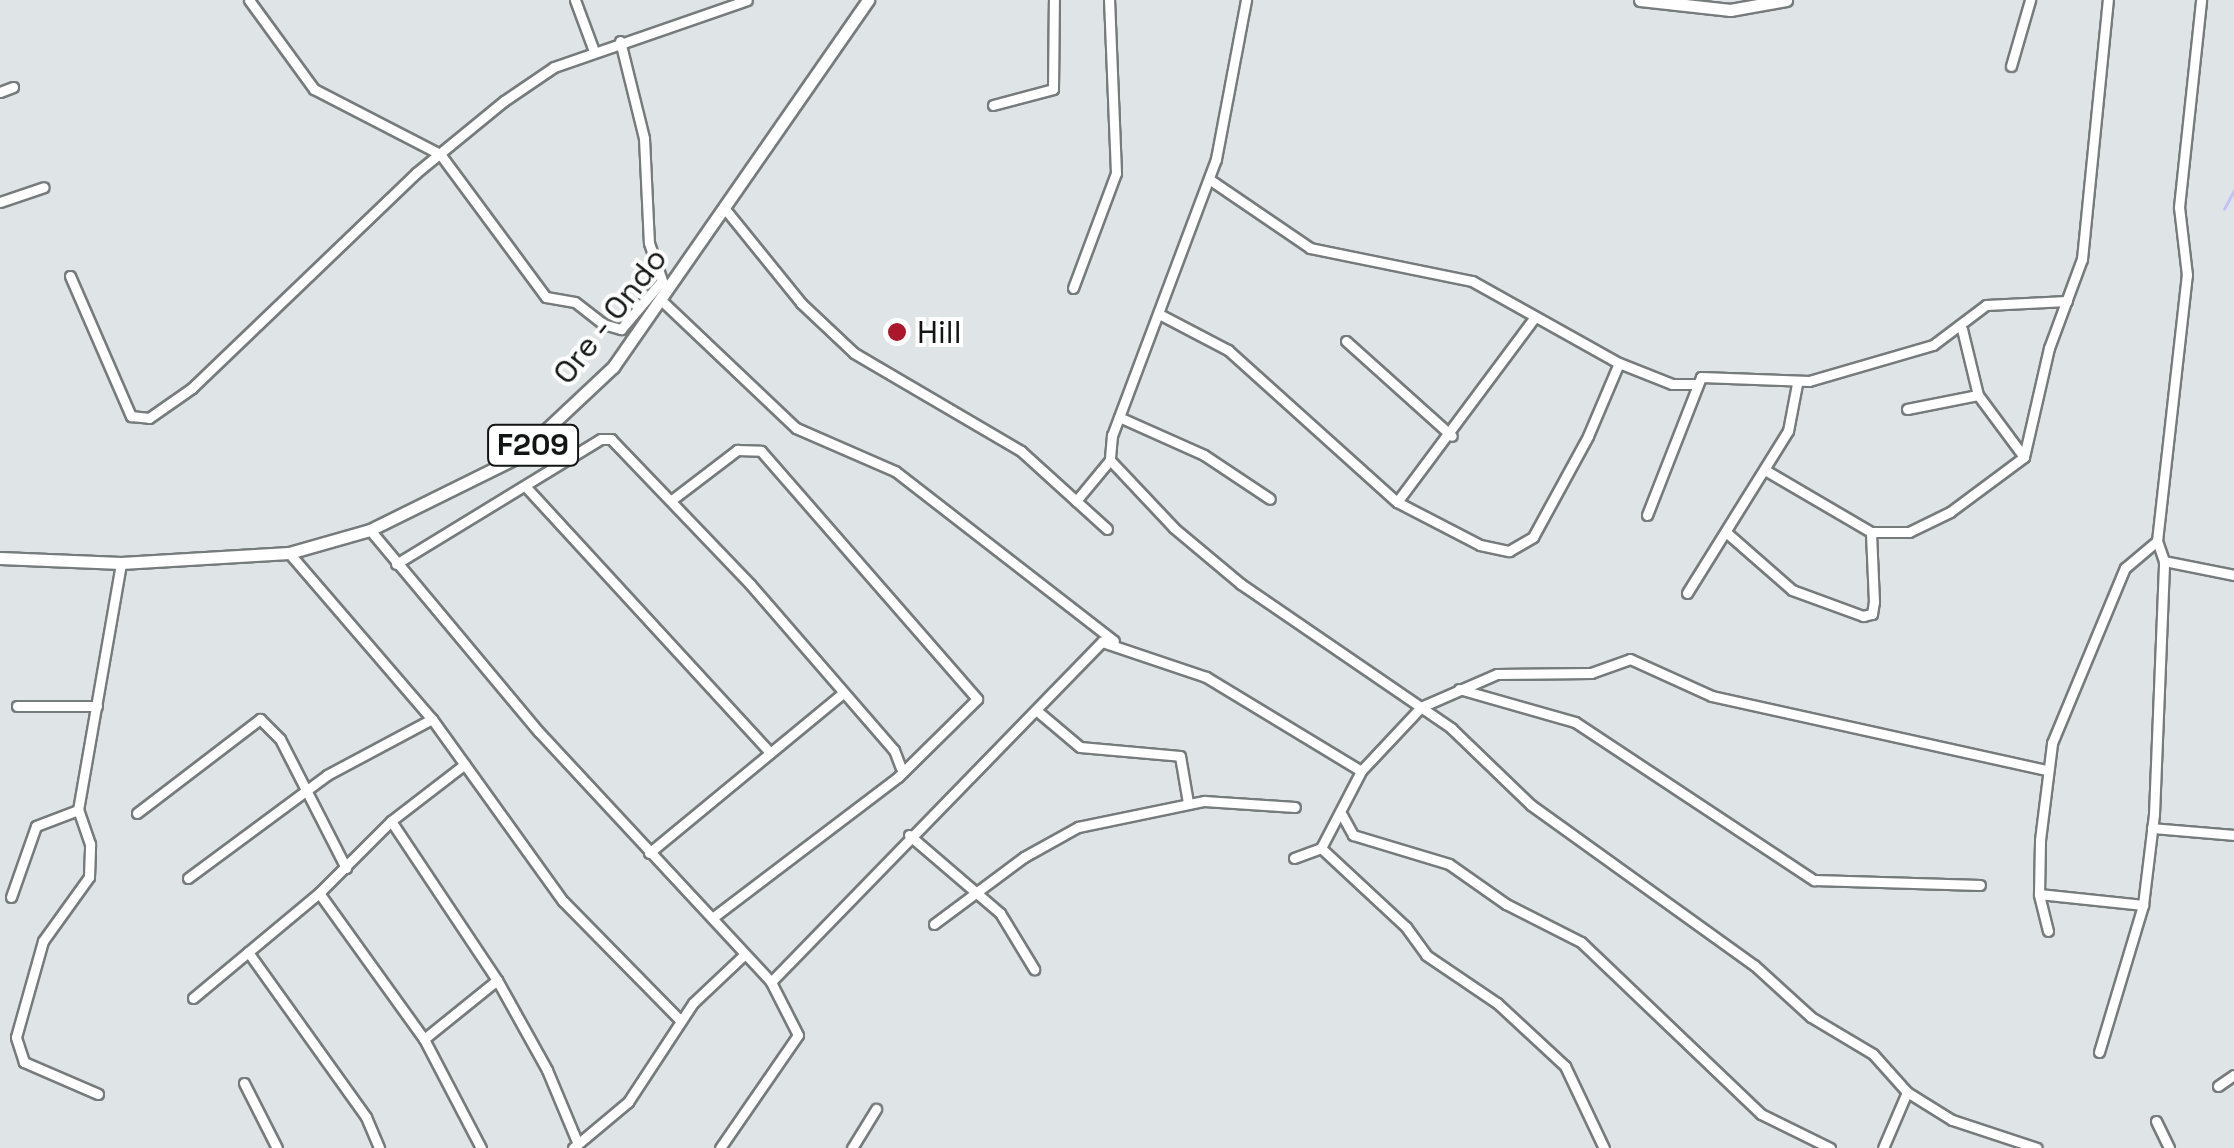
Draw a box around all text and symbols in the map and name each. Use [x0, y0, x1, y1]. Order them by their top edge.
street label: Ore - Ondo [544, 239, 676, 393]
place label: Hill [917, 313, 962, 351]
marker: Hill [886, 321, 908, 343]
road number: F209 [486, 420, 580, 470]

